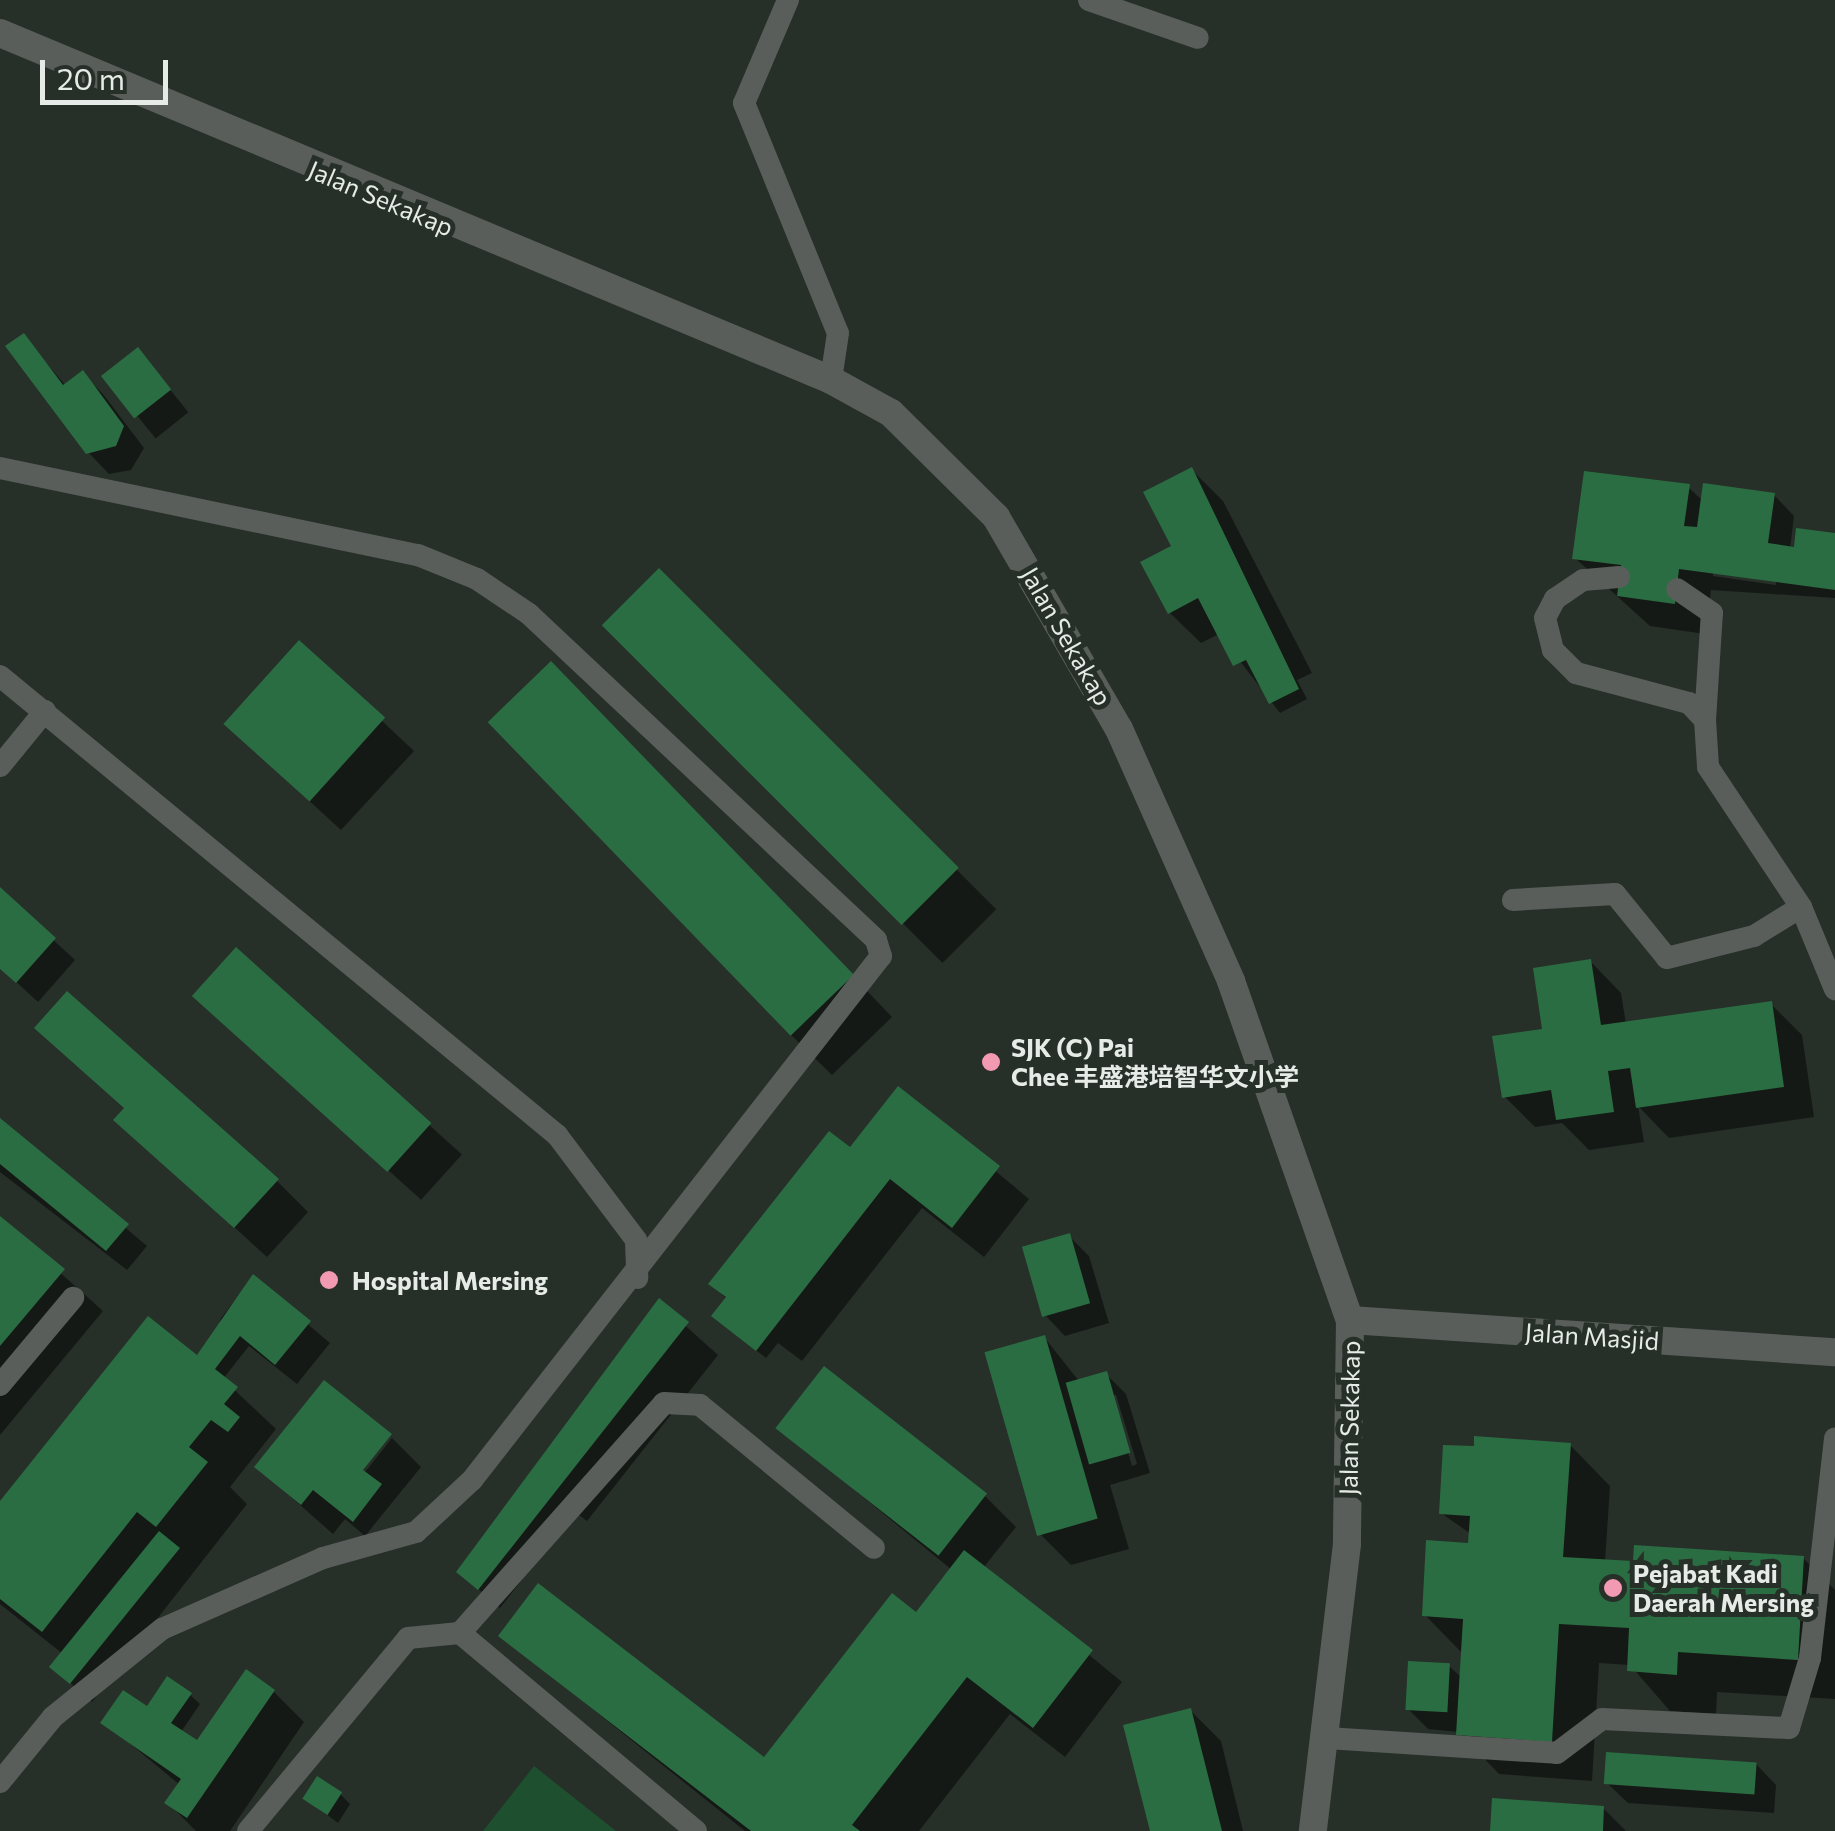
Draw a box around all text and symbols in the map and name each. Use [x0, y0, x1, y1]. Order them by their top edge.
scale bar [45, 40, 172, 102]
text: 20 m [57, 59, 125, 96]
street label: Jalan Sekakap [304, 154, 458, 242]
street label: Jalan Sekakap [1015, 561, 1119, 711]
place label: SJK (C) Pai Chee 丰盛港培智华文小学 [1011, 1033, 1299, 1092]
marker: SJK (C) Pai Chee 丰盛港培智华文小学 [980, 1051, 1002, 1073]
place label: Hospital Mersing [352, 1265, 548, 1295]
marker: Hospital Mersing [316, 1267, 342, 1293]
street label: Jalan Masjid [1524, 1316, 1660, 1356]
street label: Jalan Sekakap [1333, 1340, 1365, 1496]
place label: Pejabat Kadi Daerah Mersing [1633, 1559, 1814, 1618]
marker: Pejabat Kadi Daerah Mersing [1602, 1577, 1624, 1599]

